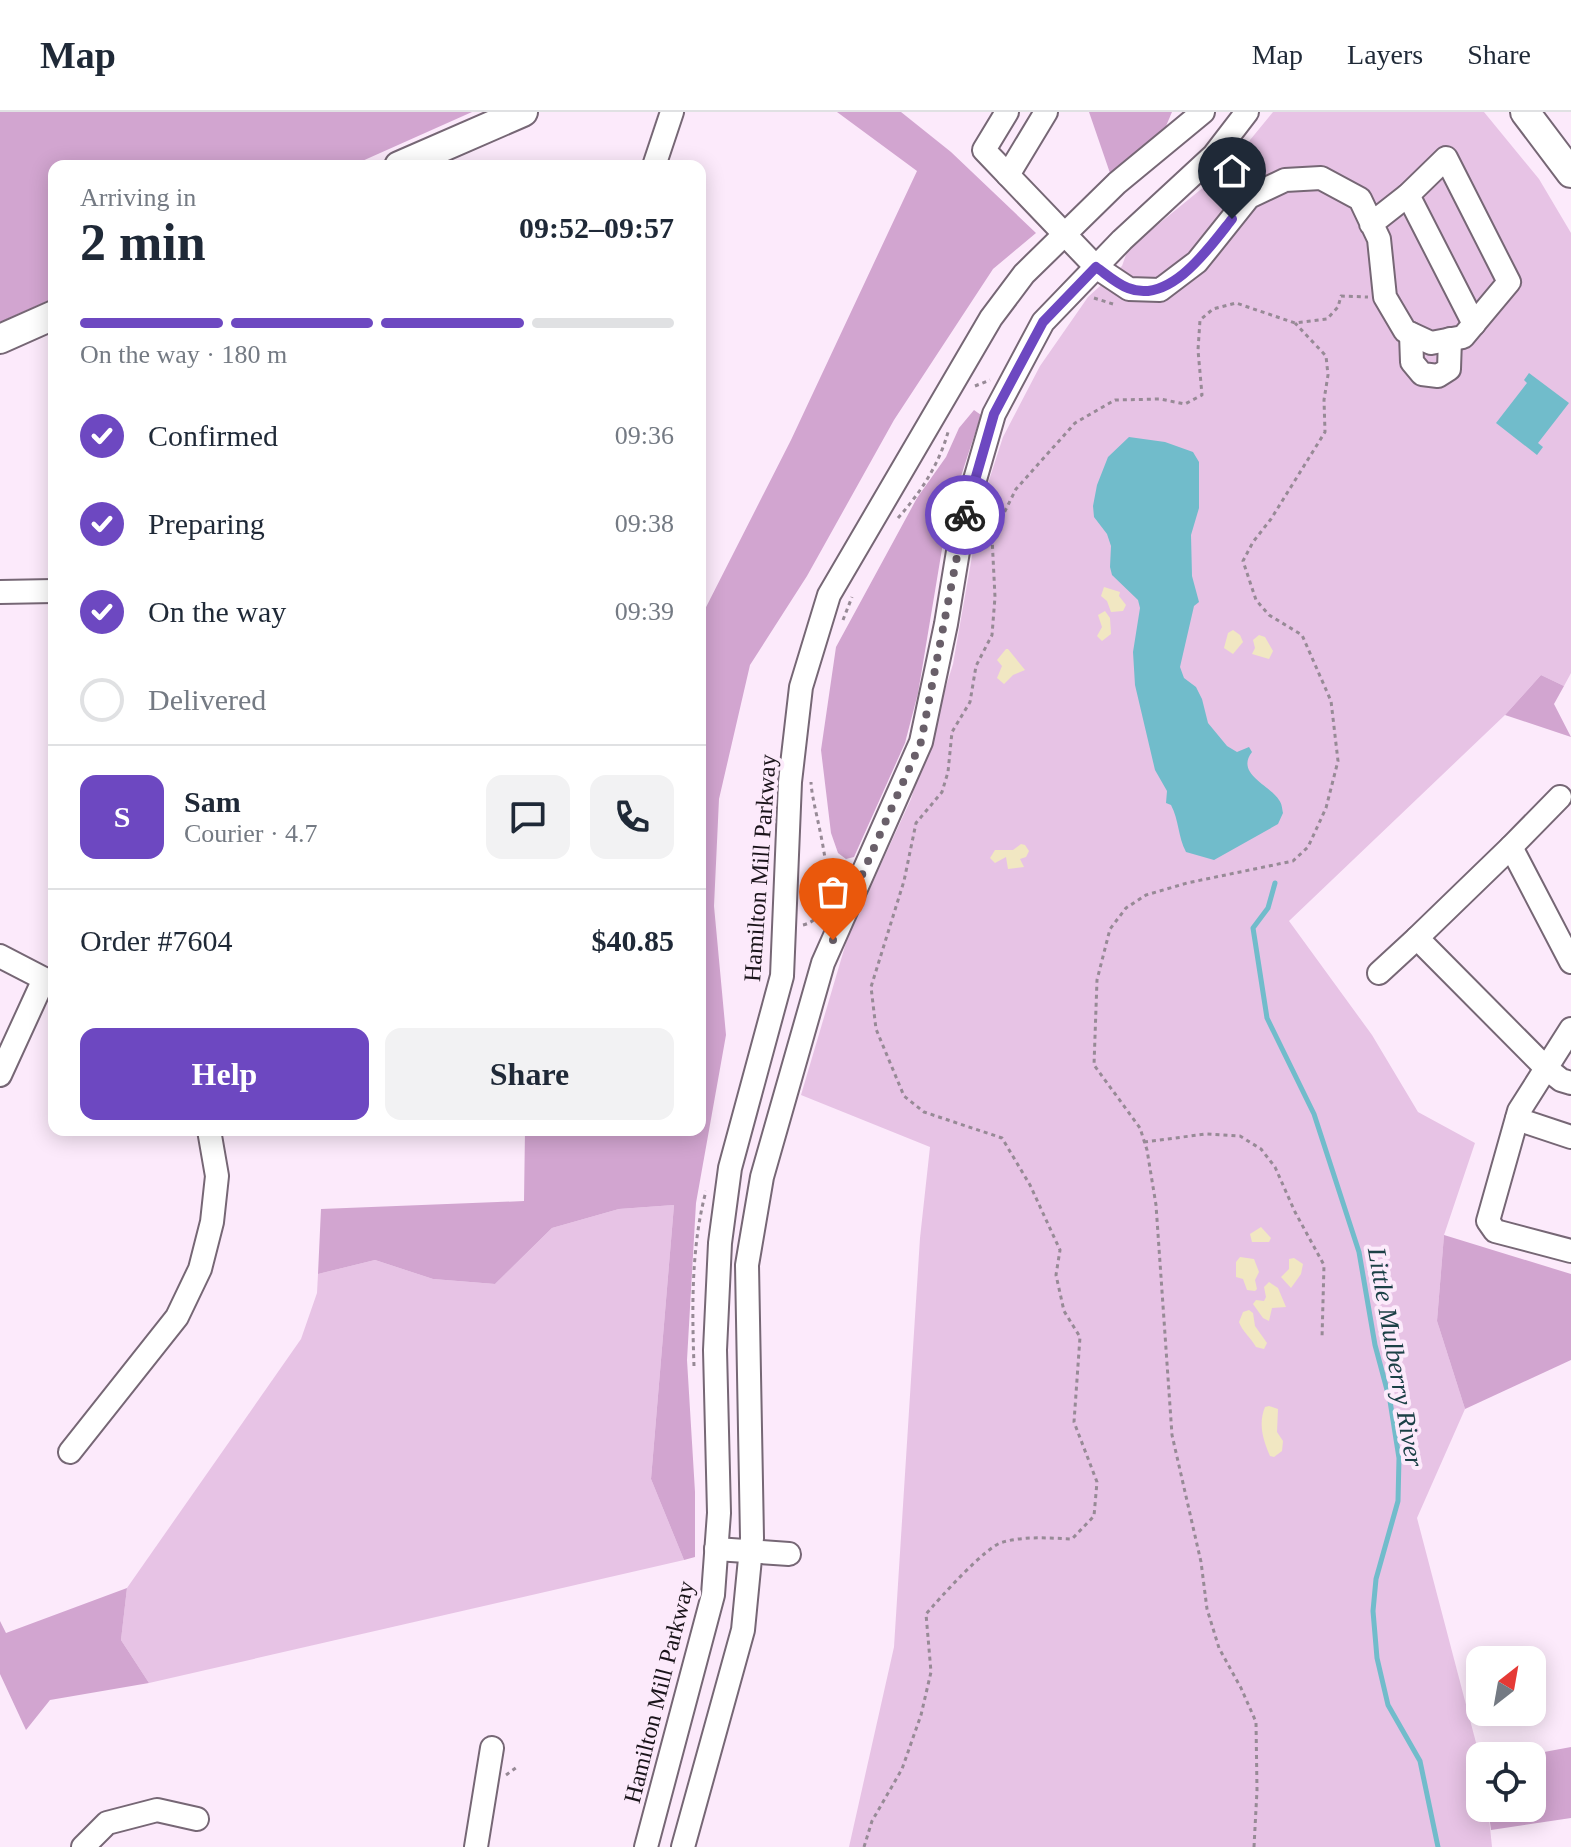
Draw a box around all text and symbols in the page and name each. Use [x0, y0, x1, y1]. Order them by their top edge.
text: Map [40, 34, 116, 76]
text: Map [1252, 39, 1303, 70]
text: Layers [1347, 39, 1423, 70]
text: Share [1467, 39, 1531, 70]
pin [1198, 137, 1266, 219]
icon: home [1210, 149, 1254, 193]
text: Arriving in [80, 183, 196, 212]
text: 09:52–09:57 [519, 211, 674, 244]
text: 2 min [80, 214, 206, 271]
text: On the way · 180 m [80, 340, 287, 369]
icon: check [80, 414, 124, 458]
text: Confirmed [148, 419, 278, 452]
text: 09:36 [615, 421, 674, 450]
courier [925, 475, 1005, 555]
icon: bike [943, 493, 987, 537]
icon: check [80, 502, 124, 546]
text: Preparing [148, 507, 265, 540]
text: 09:38 [615, 509, 674, 538]
icon: check [80, 590, 124, 634]
text: On the way [148, 595, 286, 628]
text: 09:39 [615, 597, 674, 626]
text: Delivered [148, 683, 266, 716]
street label: Hamilton Mill Parkway [739, 753, 781, 983]
button: chat [486, 775, 570, 859]
button: phone [590, 775, 674, 859]
text: Sam [184, 785, 241, 818]
text: S [114, 800, 130, 833]
text: Courier · 4.7 [184, 819, 318, 848]
pin [799, 858, 867, 940]
icon: bag [811, 870, 855, 914]
text: Order #7604 [80, 924, 232, 957]
text: $40.85 [592, 924, 674, 957]
button: Help [80, 1028, 369, 1120]
button: Share [385, 1028, 674, 1120]
water label: Little Mulberry River [1362, 1244, 1429, 1470]
street label: Hamilton Mill Parkway [619, 1578, 699, 1806]
north arrow [1466, 1646, 1546, 1726]
map controls [1466, 1646, 1546, 1822]
button: locate [1466, 1742, 1546, 1822]

